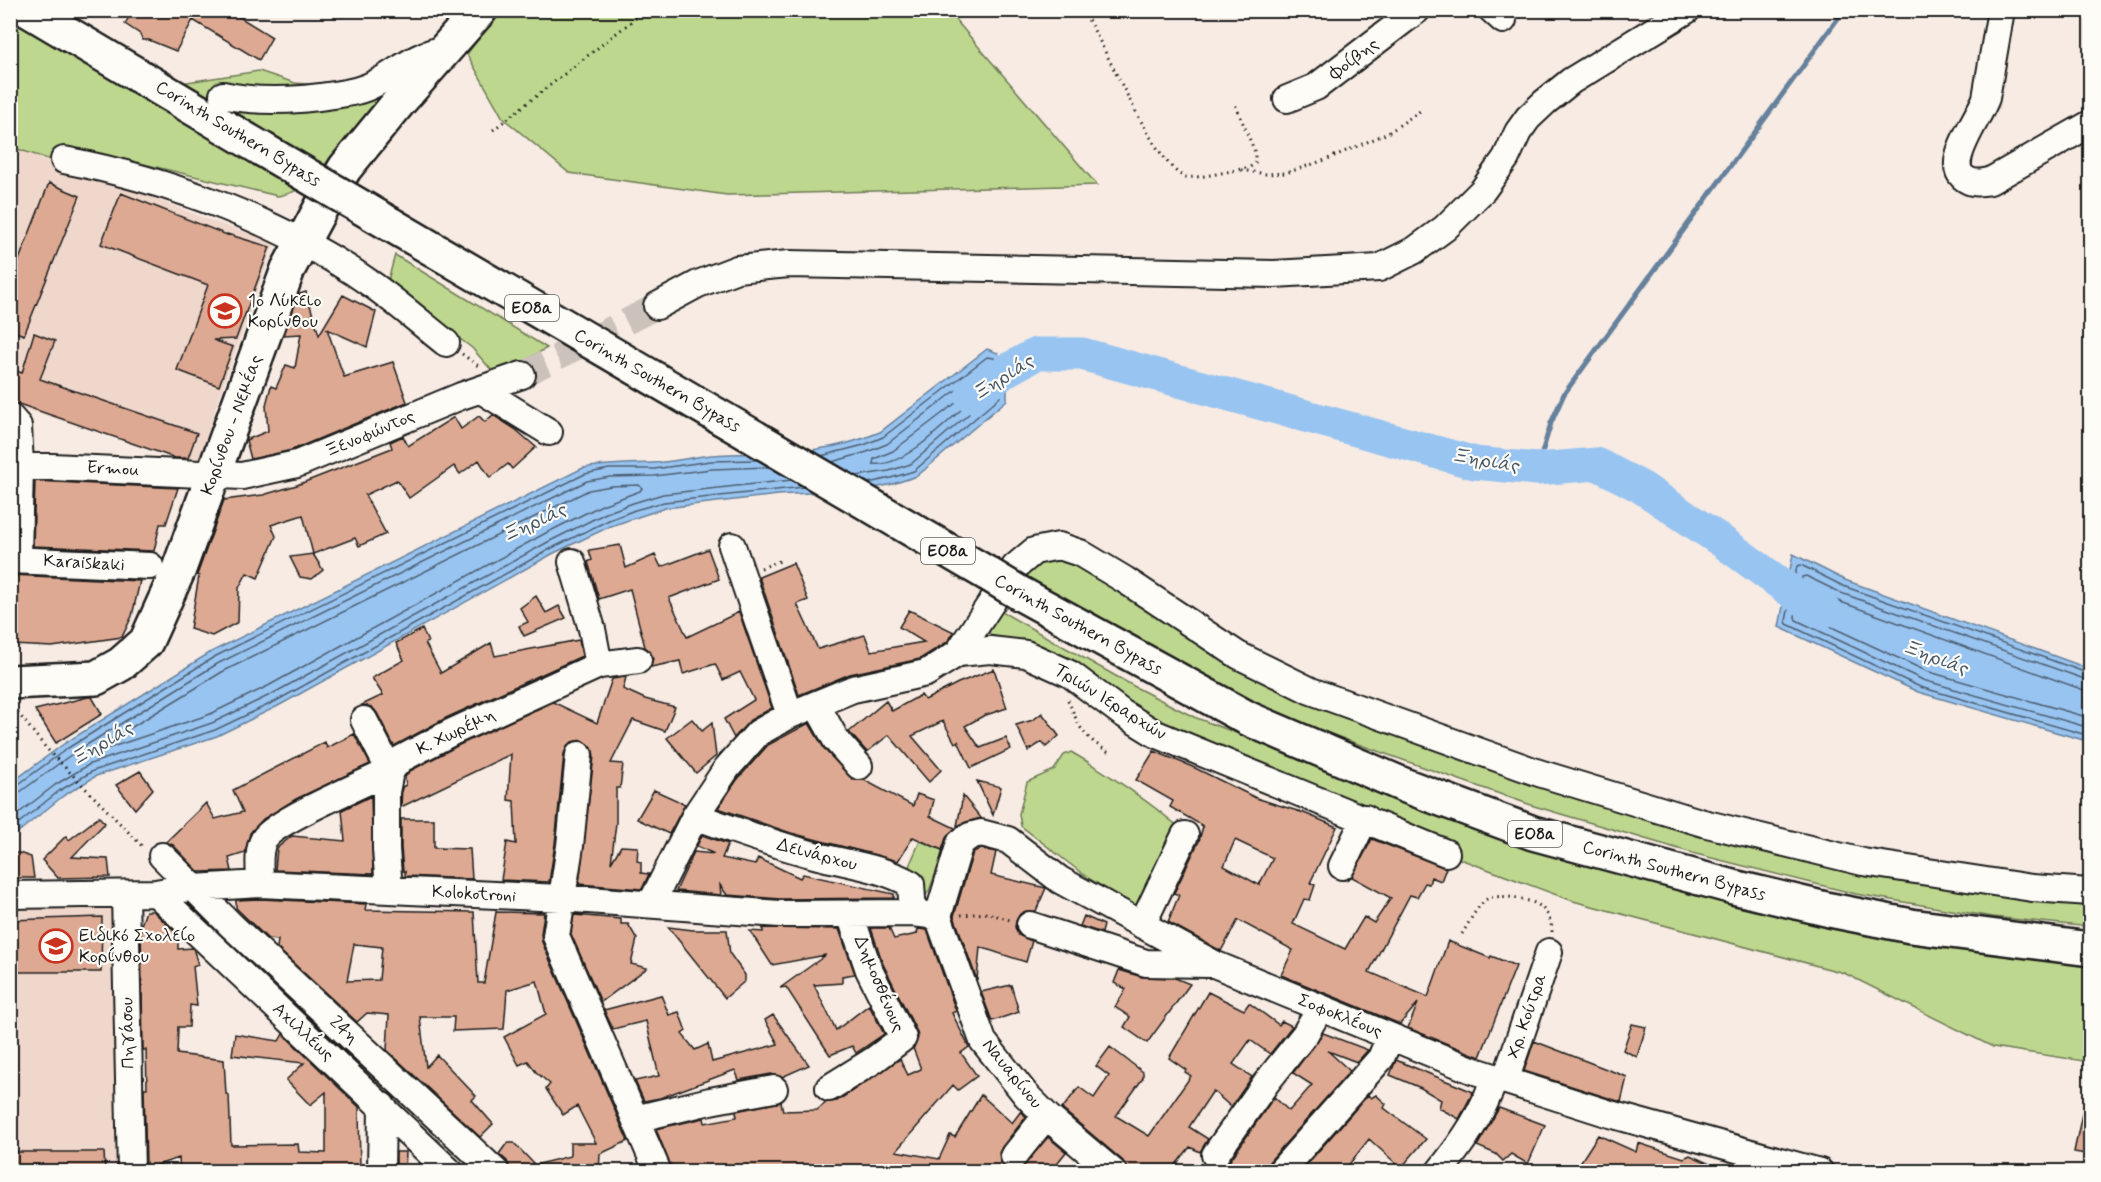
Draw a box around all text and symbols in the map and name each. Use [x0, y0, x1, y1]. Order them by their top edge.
street label: Φοίβης [1323, 32, 1384, 86]
street label: Corinth Southern Bypass [151, 75, 325, 193]
place label: 1ο Λύκειο Κορίνθου [248, 289, 321, 334]
school or university icon: 1ο Λύκειο Κορίνθου [207, 293, 243, 329]
road number: ΕΟ8α [505, 295, 559, 321]
street label: Corinth Southern Bypass [569, 323, 745, 439]
water label: Ξηριάς [967, 347, 1040, 408]
street label: Κορίνθου - Νεμέας [195, 351, 269, 498]
street label: Ξενοφώντος [321, 404, 419, 464]
water label: Ξηριάς [1449, 442, 1522, 480]
street label: Ermou [86, 456, 140, 482]
water label: Ξηριάς [497, 496, 572, 550]
road number: ΕΟ8α [921, 538, 975, 564]
street label: Karaiskaki [43, 549, 125, 577]
street label: Corinth Southern Bypass [990, 569, 1166, 681]
water label: Ξηριάς [1898, 634, 1973, 683]
street label: Τριών Ιεραρχών [1049, 658, 1171, 746]
street label: Κ. Χωρέμη [412, 702, 499, 761]
water label: Ξηριάς [66, 714, 139, 773]
road number: ΕΟ8α [1508, 821, 1562, 847]
street label: Δεινάρχου [774, 833, 860, 877]
street label: Corinth Southern Bypass [1580, 835, 1768, 907]
street label: Kolokotroni [431, 880, 517, 908]
place label: Ειδικό Σχολείο Κορίνθου [79, 924, 195, 969]
school or university icon: Ειδικό Σχολείο Κορίνθου [38, 928, 74, 964]
street label: Δημοσθένους [848, 932, 911, 1036]
street label: Χρ. Κούτρα [1501, 970, 1553, 1062]
street label: Σοφοκλέους [1294, 987, 1386, 1044]
street label: Πηγάσου [115, 997, 141, 1069]
street label: Αχιλλέως [267, 997, 340, 1067]
street label: 24η [324, 1010, 364, 1050]
street label: Ναυαρίνου [976, 1034, 1048, 1114]

